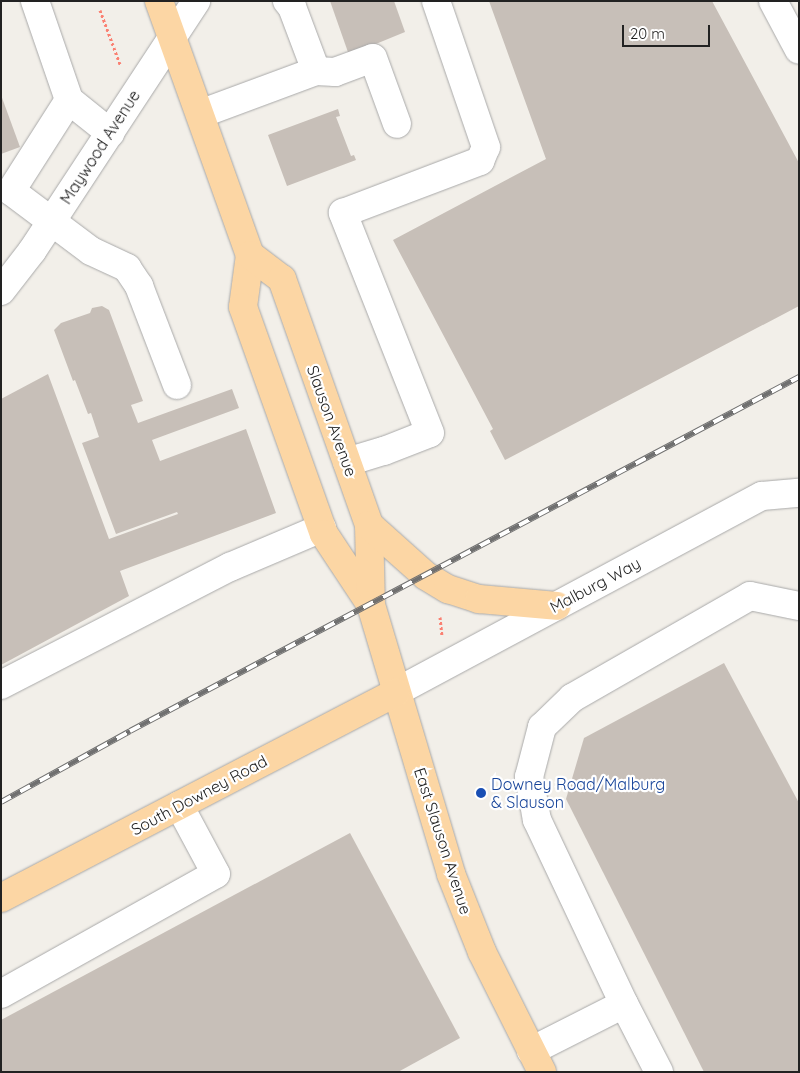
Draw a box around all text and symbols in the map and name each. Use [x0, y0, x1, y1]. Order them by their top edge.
scale bar [625, 15, 712, 47]
text: 20 m [630, 24, 665, 43]
street label: Maywood Avenue [56, 86, 144, 208]
street label: Slauson Avenue [303, 363, 361, 479]
street label: Malburg Way [546, 553, 644, 617]
street label: South Downey Road [128, 751, 270, 839]
street label: East Slauson Avenue [410, 765, 476, 917]
place label: Downey Road/Malburg & Slauson [491, 774, 665, 812]
marker: Downey Road/Malburg & Slauson [475, 787, 487, 799]

